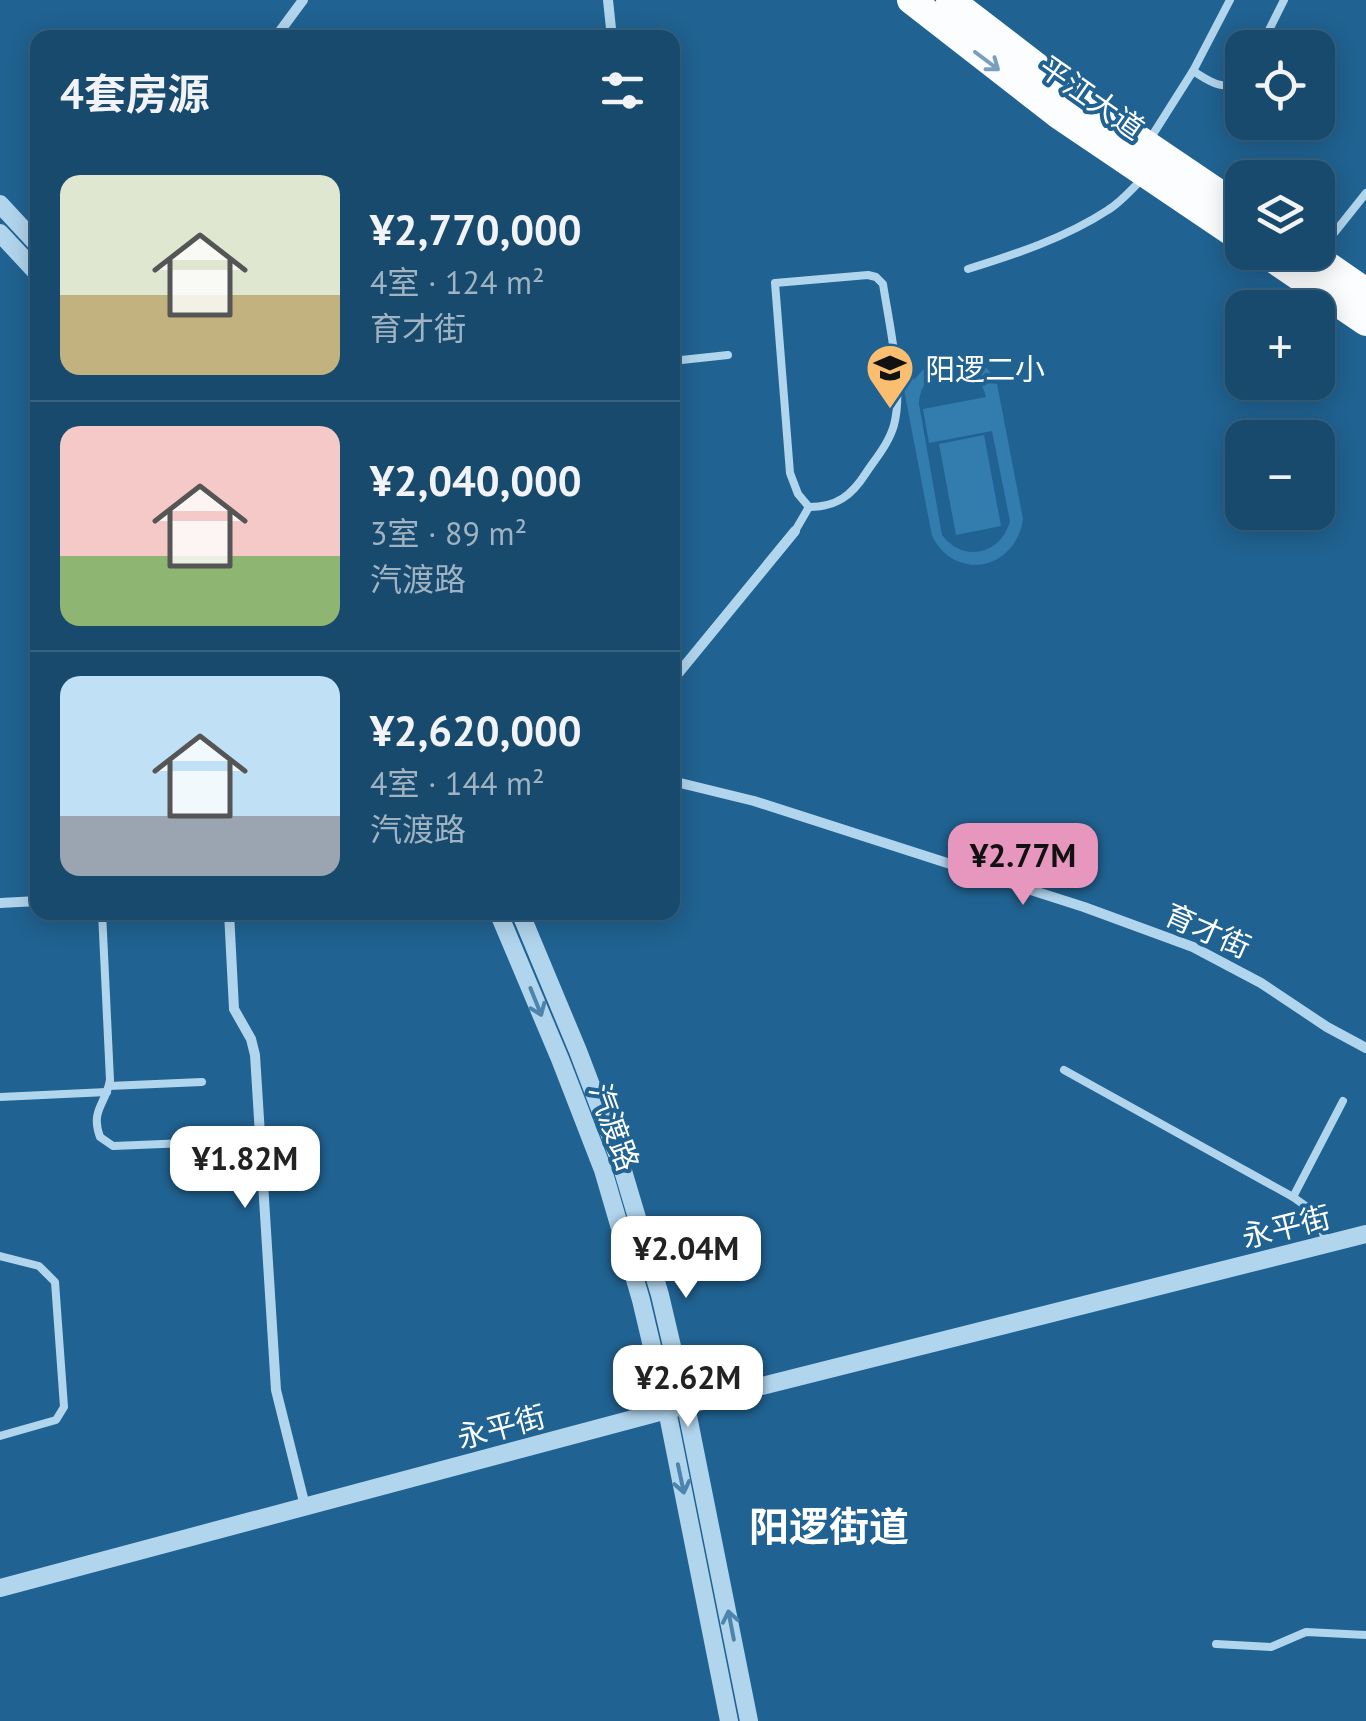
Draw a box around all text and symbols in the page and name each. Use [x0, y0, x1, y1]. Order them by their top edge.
map controls [1225, 30, 1335, 530]
button: locate [1225, 30, 1335, 140]
street label: 平江大道 [1032, 47, 1152, 147]
one-way arrow [973, 50, 1000, 71]
icon: filters [595, 63, 650, 118]
text: 4套房源 [60, 66, 210, 121]
button: layers [1225, 160, 1335, 270]
text: ¥2,770,000 [370, 202, 582, 257]
icon: home [140, 215, 260, 335]
text: 4室 · 124 m² [370, 261, 545, 303]
button: + [1225, 290, 1335, 400]
text: 育才街 [370, 307, 466, 349]
school or university icon: 阳逻二小 [864, 342, 916, 410]
place label: 阳逻二小 [925, 349, 1045, 388]
button: − [1225, 420, 1335, 530]
text: ¥2,040,000 [370, 453, 582, 508]
icon: home [140, 466, 260, 586]
text: 3室 · 89 m² [370, 512, 527, 554]
text: 汽渡路 [370, 558, 466, 600]
text: ¥2,620,000 [370, 703, 582, 758]
icon: home [140, 716, 260, 836]
text: 4室 · 144 m² [370, 762, 545, 804]
text: 汽渡路 [370, 808, 466, 850]
pin: ¥2.77M [942, 823, 1104, 908]
text: ¥2.77M [970, 834, 1076, 876]
street label: 育才街 [1159, 894, 1257, 966]
one-way arrow [529, 986, 547, 1017]
street label: 汽渡路 [581, 1078, 649, 1176]
pin: ¥1.82M [164, 1126, 326, 1211]
text: ¥1.82M [192, 1137, 298, 1179]
street label: 永平街 [1238, 1196, 1334, 1256]
pin: ¥2.04M [605, 1216, 767, 1301]
text: ¥2.04M [633, 1227, 739, 1269]
pin: ¥2.62M [607, 1345, 769, 1430]
text: ¥2.62M [635, 1356, 741, 1398]
street label: 永平街 [452, 1396, 550, 1456]
one-way arrow [673, 1462, 692, 1494]
district label: 阳逻街道 [749, 1500, 909, 1552]
one-way arrow [720, 1610, 739, 1642]

